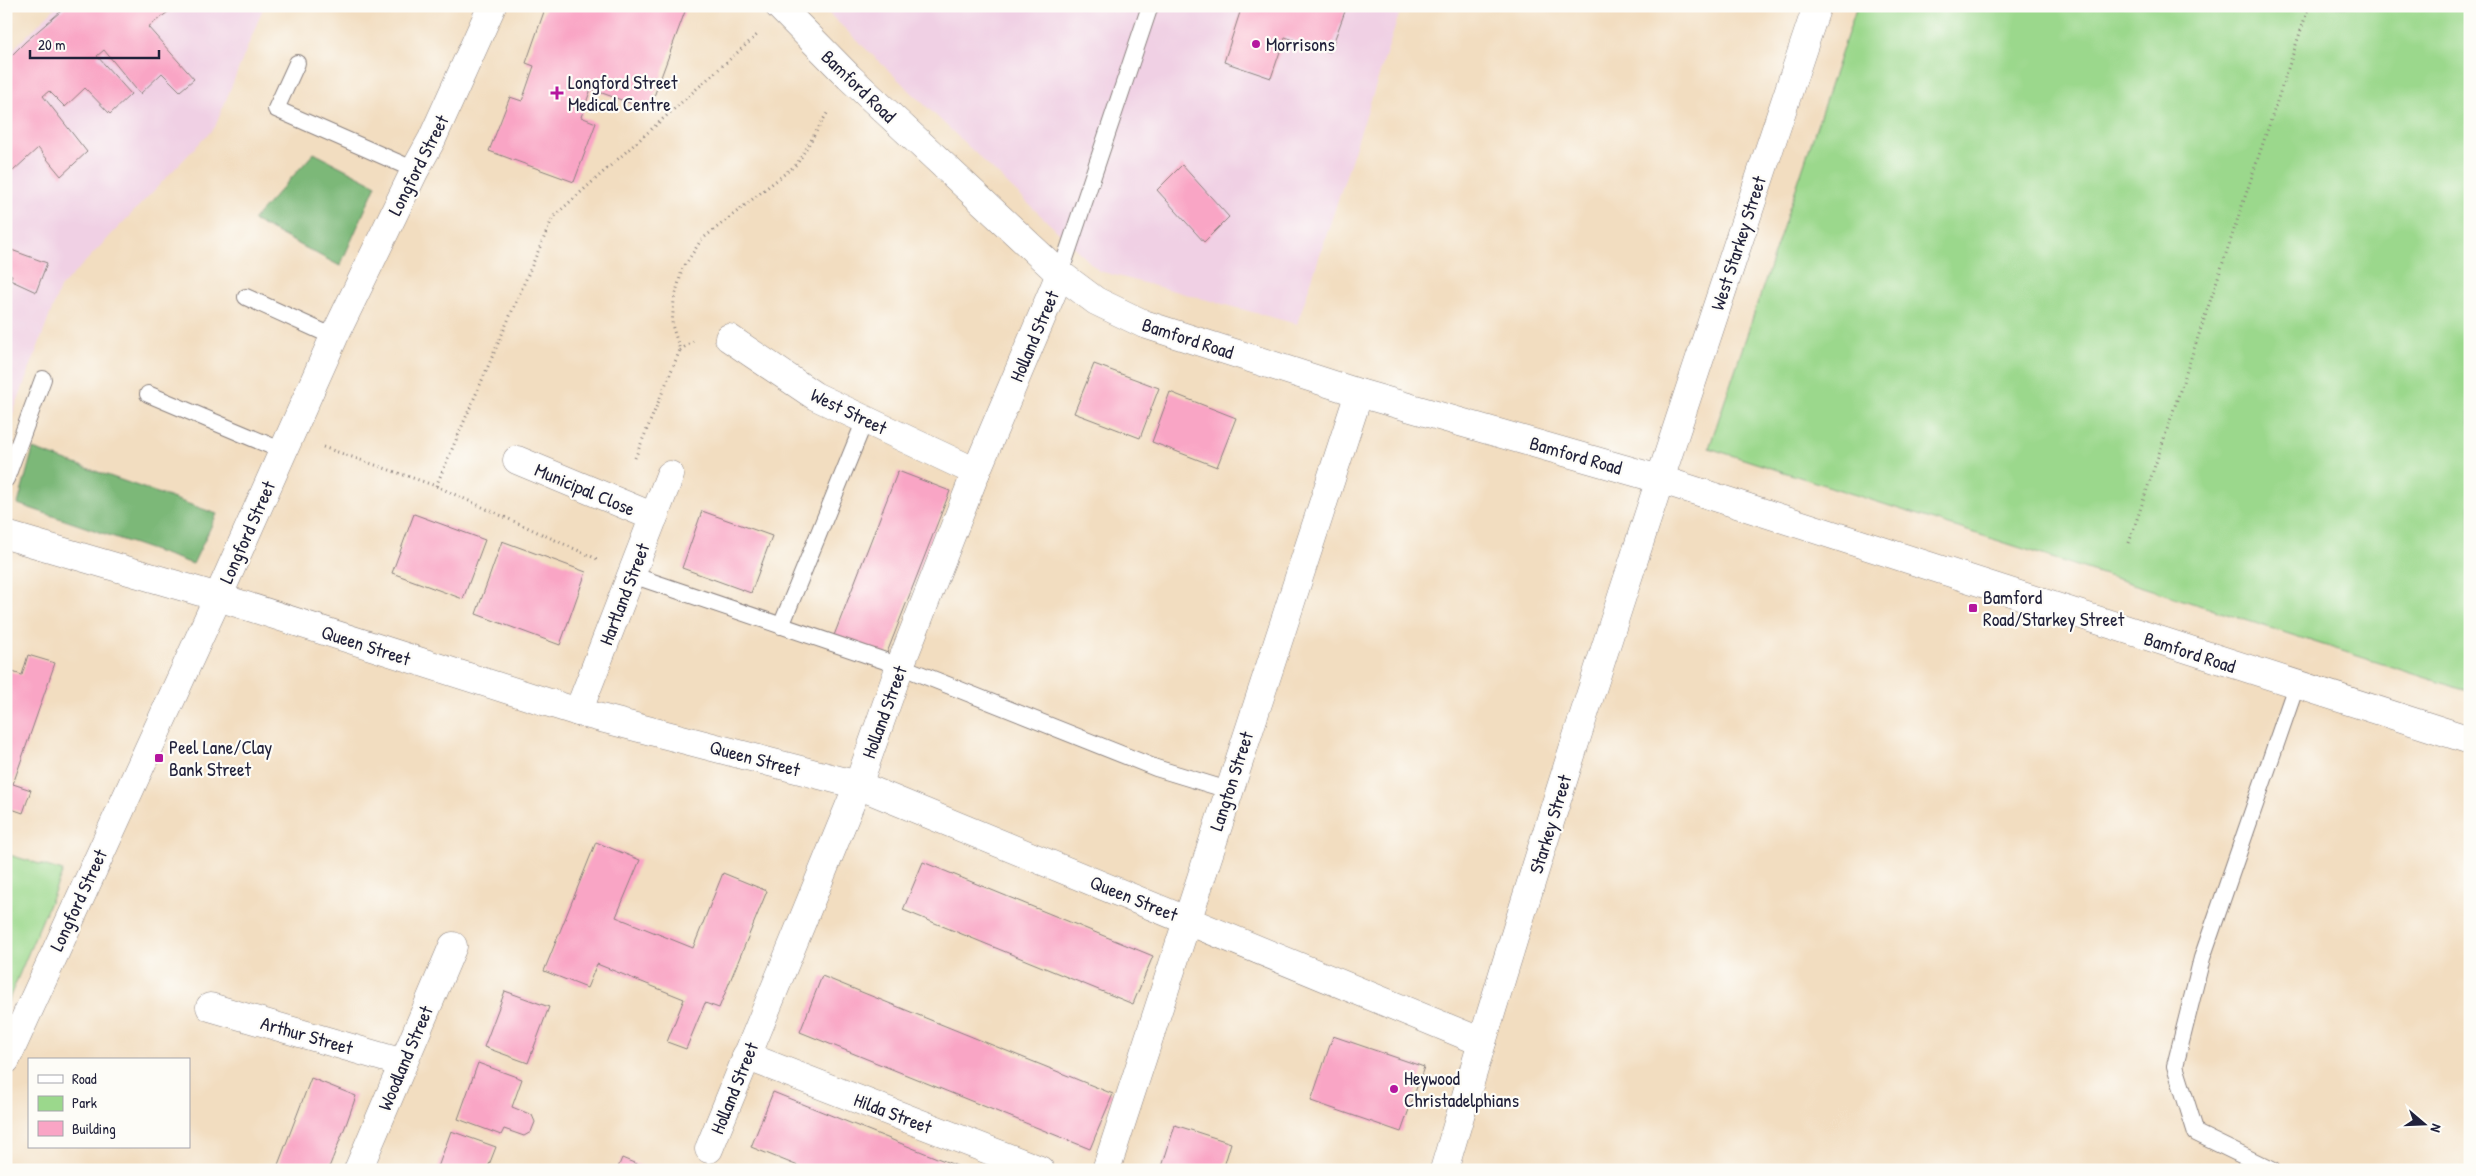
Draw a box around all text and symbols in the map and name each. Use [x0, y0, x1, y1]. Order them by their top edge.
scale bar [30, 28, 159, 60]
place label: Morrisons [1266, 31, 1335, 57]
text: 20 m [38, 34, 65, 55]
marker: Morrisons [1250, 38, 1262, 50]
street label: Bamford Road [816, 44, 903, 129]
place label: Longford Street Medical Centre [568, 69, 678, 117]
marker: Longford Street Medical Centre [550, 86, 564, 100]
street label: Longford Street [382, 110, 455, 220]
street label: West Starkey Street [1704, 172, 1772, 313]
street label: Holland Street [1003, 286, 1065, 386]
street label: Bamford Road [1139, 311, 1238, 365]
street label: West Street [807, 381, 892, 441]
street label: Bamford Road [1527, 429, 1626, 481]
street label: Municipal Close [531, 456, 639, 522]
street label: Longford Street [213, 476, 281, 587]
street label: Hartland Street [593, 539, 656, 649]
place label: Bamford Road/Starkey Street [1983, 584, 2125, 632]
marker: Bamford Road/Starkey Street [1967, 602, 1979, 614]
street label: Queen Street [318, 618, 414, 672]
street label: Bamford Road [2141, 625, 2240, 679]
street label: Holland Street [855, 662, 913, 762]
street label: Langton Street [1203, 728, 1259, 834]
street label: Queen Street [707, 733, 803, 783]
place label: Peel Lane/Clay Bank Street [169, 734, 272, 782]
marker: Peel Lane/Clay Bank Street [153, 752, 165, 764]
street label: Starkey Street [1523, 771, 1577, 877]
street label: Longford Street [43, 844, 113, 955]
street label: Queen Street [1086, 869, 1182, 928]
street label: Woodland Street [371, 1001, 439, 1114]
street label: Arthur Street [258, 1009, 357, 1061]
street label: Holland Street [704, 1038, 764, 1138]
legend [28, 1058, 190, 1148]
place label: Heywood Christadelphians [1404, 1065, 1519, 1113]
text: Road [72, 1068, 97, 1089]
marker: Heywood Christadelphians [1388, 1083, 1400, 1095]
street label: Hilda Street [850, 1086, 936, 1140]
text: Park [72, 1092, 97, 1113]
north arrow [2398, 1098, 2448, 1148]
text: Building [72, 1118, 116, 1139]
text: N [2426, 1122, 2447, 1136]

